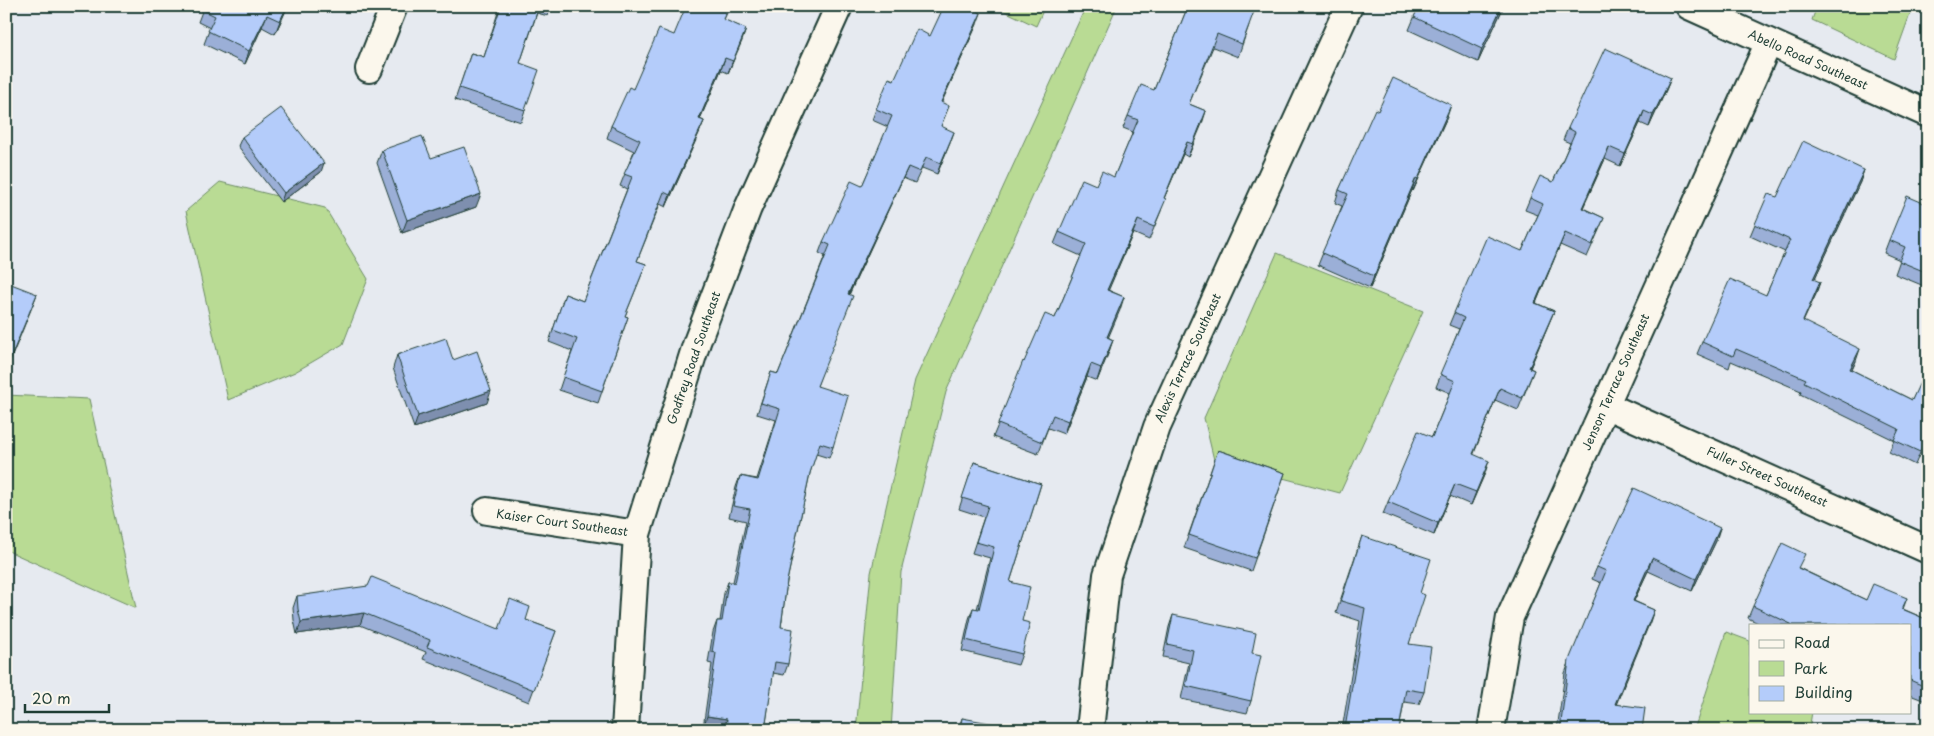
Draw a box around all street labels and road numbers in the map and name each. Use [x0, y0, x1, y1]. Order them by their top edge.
street label: Abello Road Southeast [1746, 25, 1871, 94]
street label: Godfrey Road Southeast [662, 288, 724, 427]
street label: Alexis Terrace Southeast [1149, 290, 1225, 425]
street label: Jenson Terrace Southeast [1577, 310, 1653, 453]
street label: Fuller Street Southeast [1704, 441, 1831, 511]
street label: Kaiser Court Southeast [495, 504, 629, 540]

